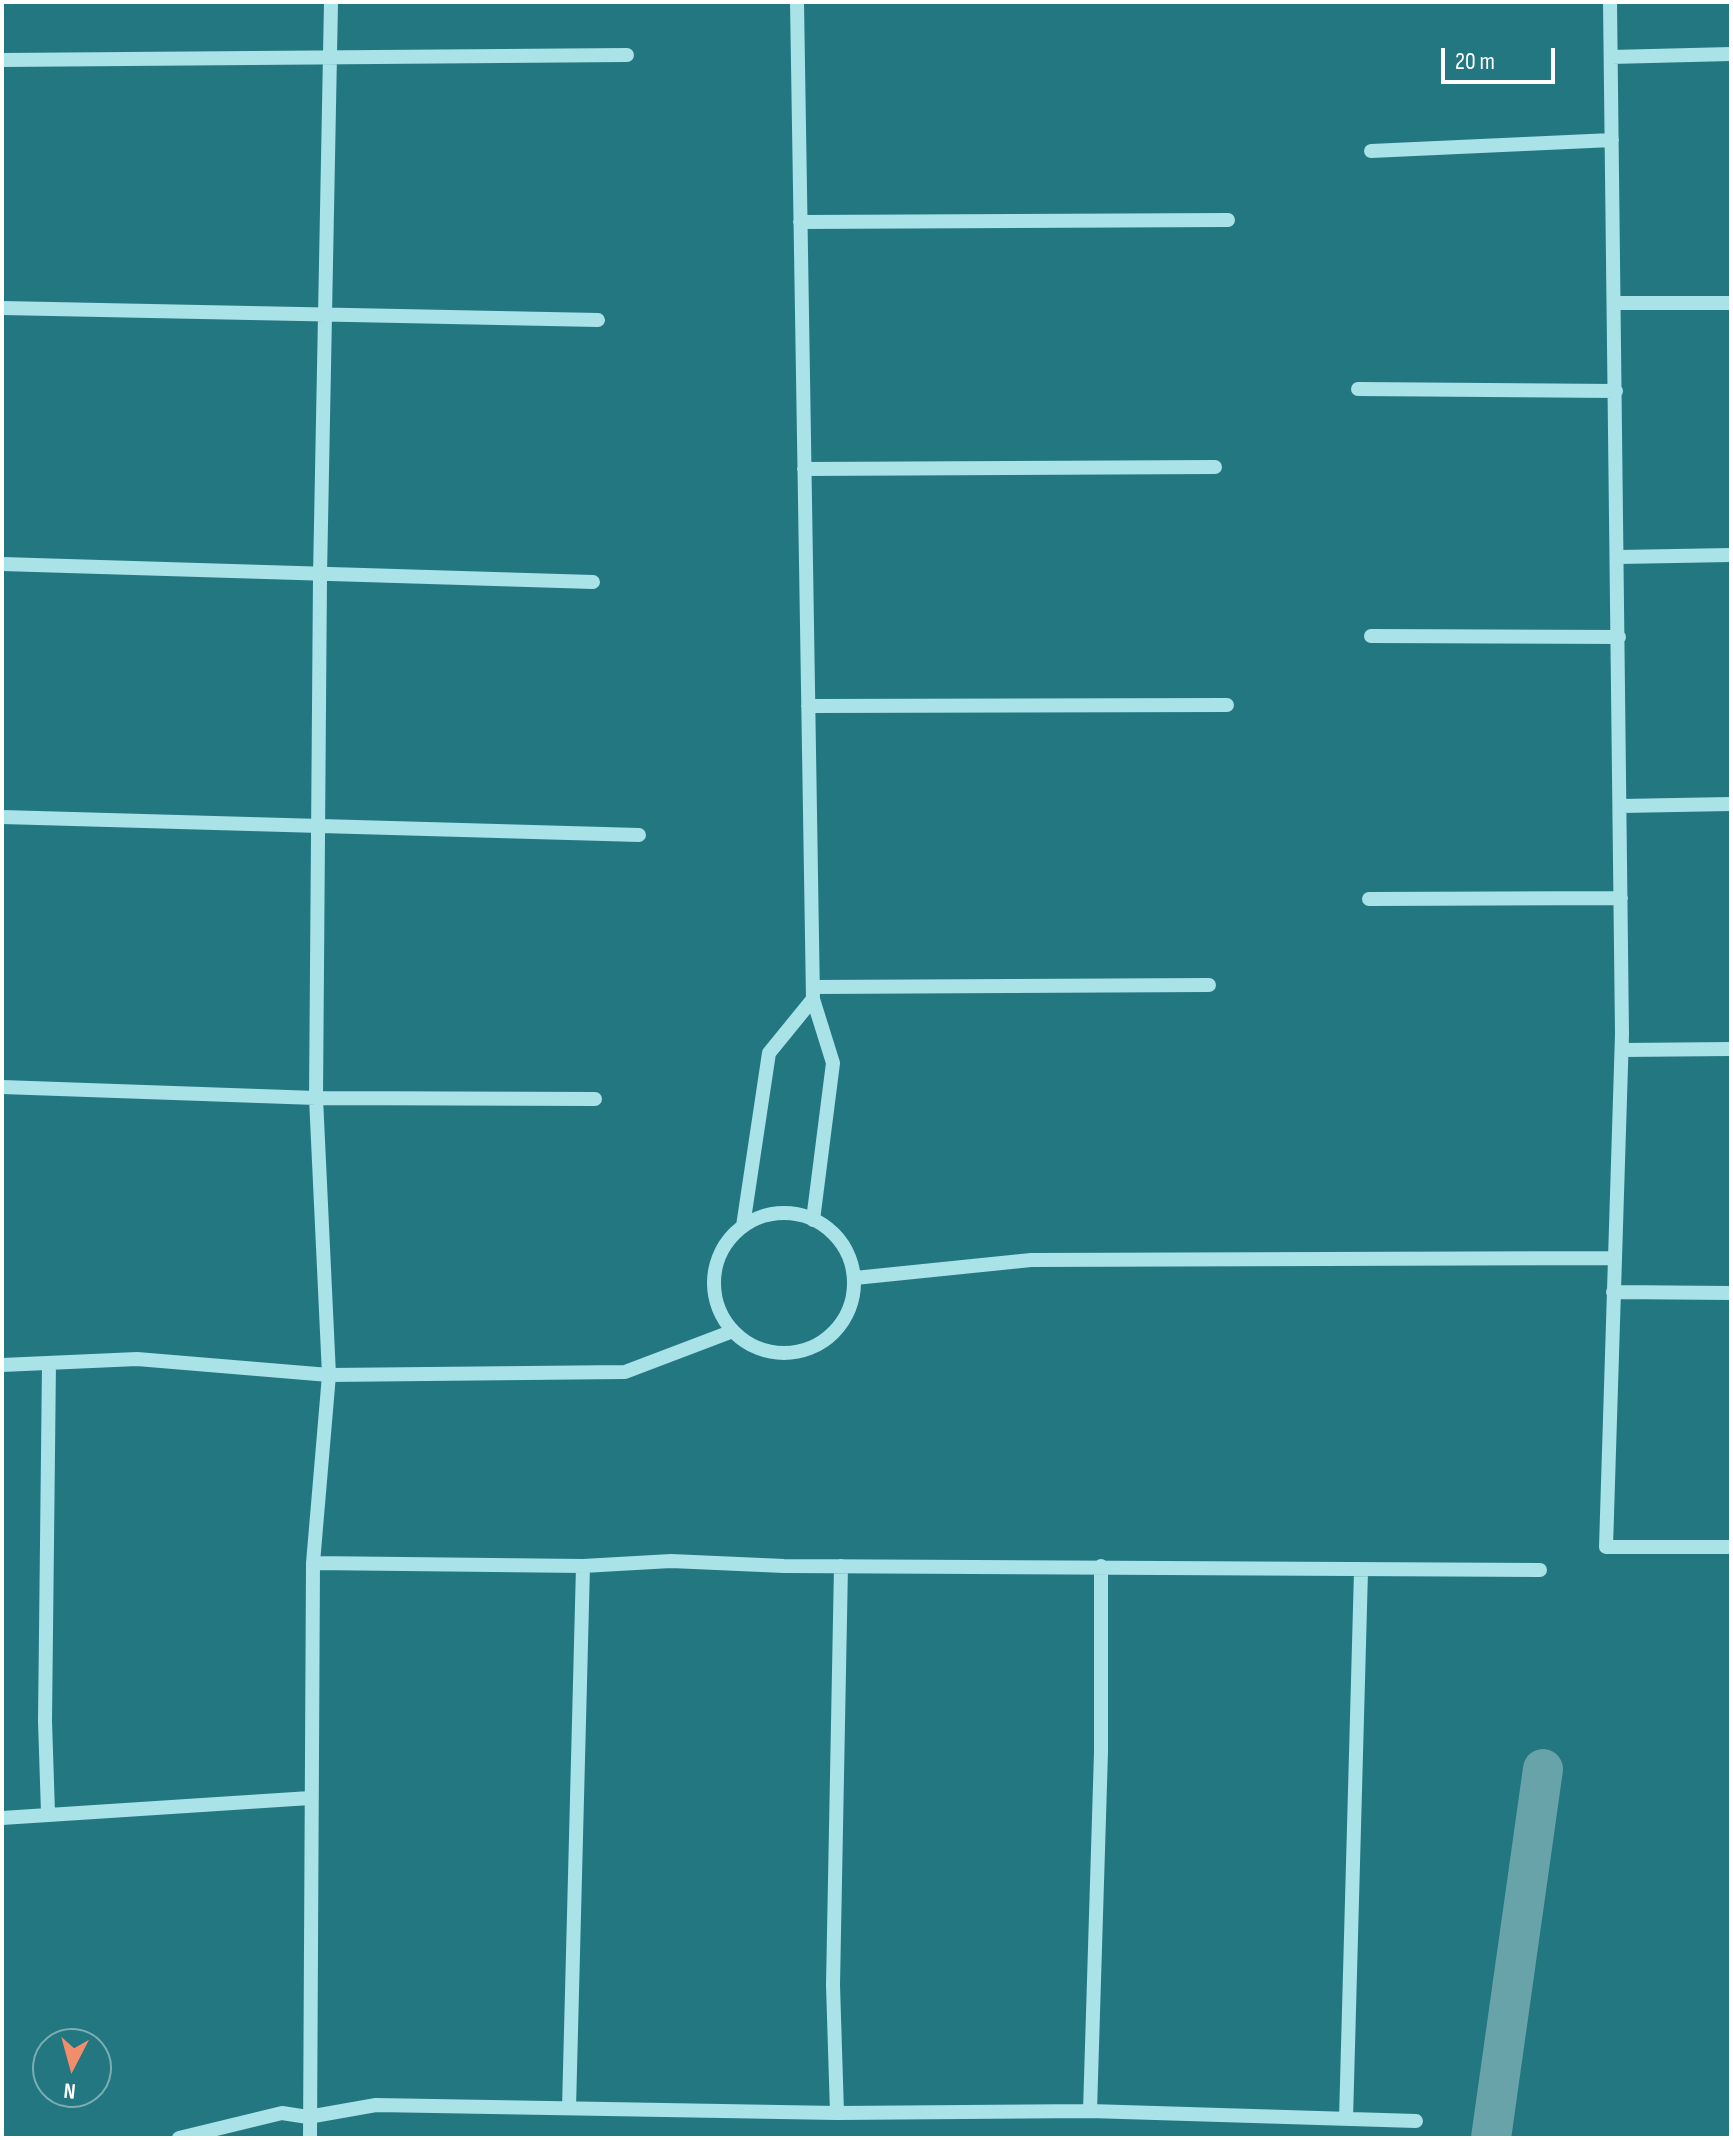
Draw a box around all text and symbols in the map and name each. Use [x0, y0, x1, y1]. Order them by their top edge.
scale bar [1445, 32, 1559, 82]
text: 20 m [1455, 47, 1495, 76]
north arrow [32, 2028, 112, 2108]
text: N [62, 2076, 77, 2104]

